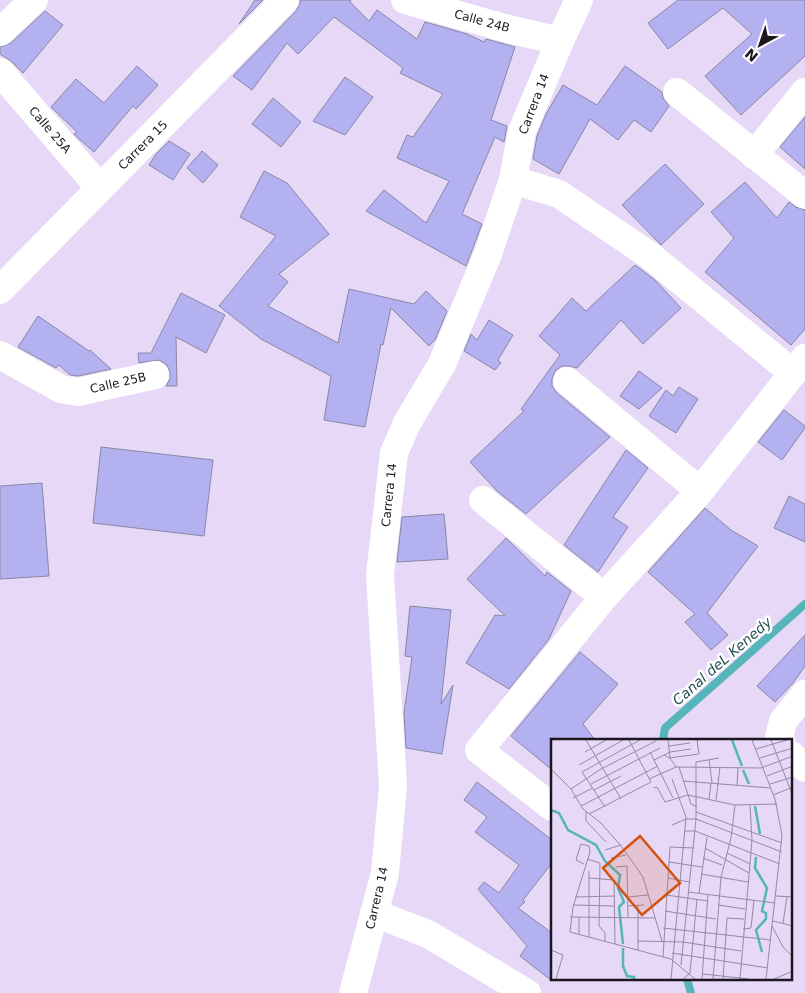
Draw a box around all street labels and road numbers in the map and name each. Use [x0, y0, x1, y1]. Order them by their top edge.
street label: Calle 24B [453, 7, 511, 35]
street label: Carrera 14 [516, 72, 552, 136]
street label: Calle 25A [26, 104, 75, 157]
street label: Carrera 15 [115, 117, 171, 173]
street label: Calle 25B [89, 370, 147, 396]
street label: Carrera 14 [379, 462, 399, 528]
street label: Carrera 14 [363, 865, 391, 931]

